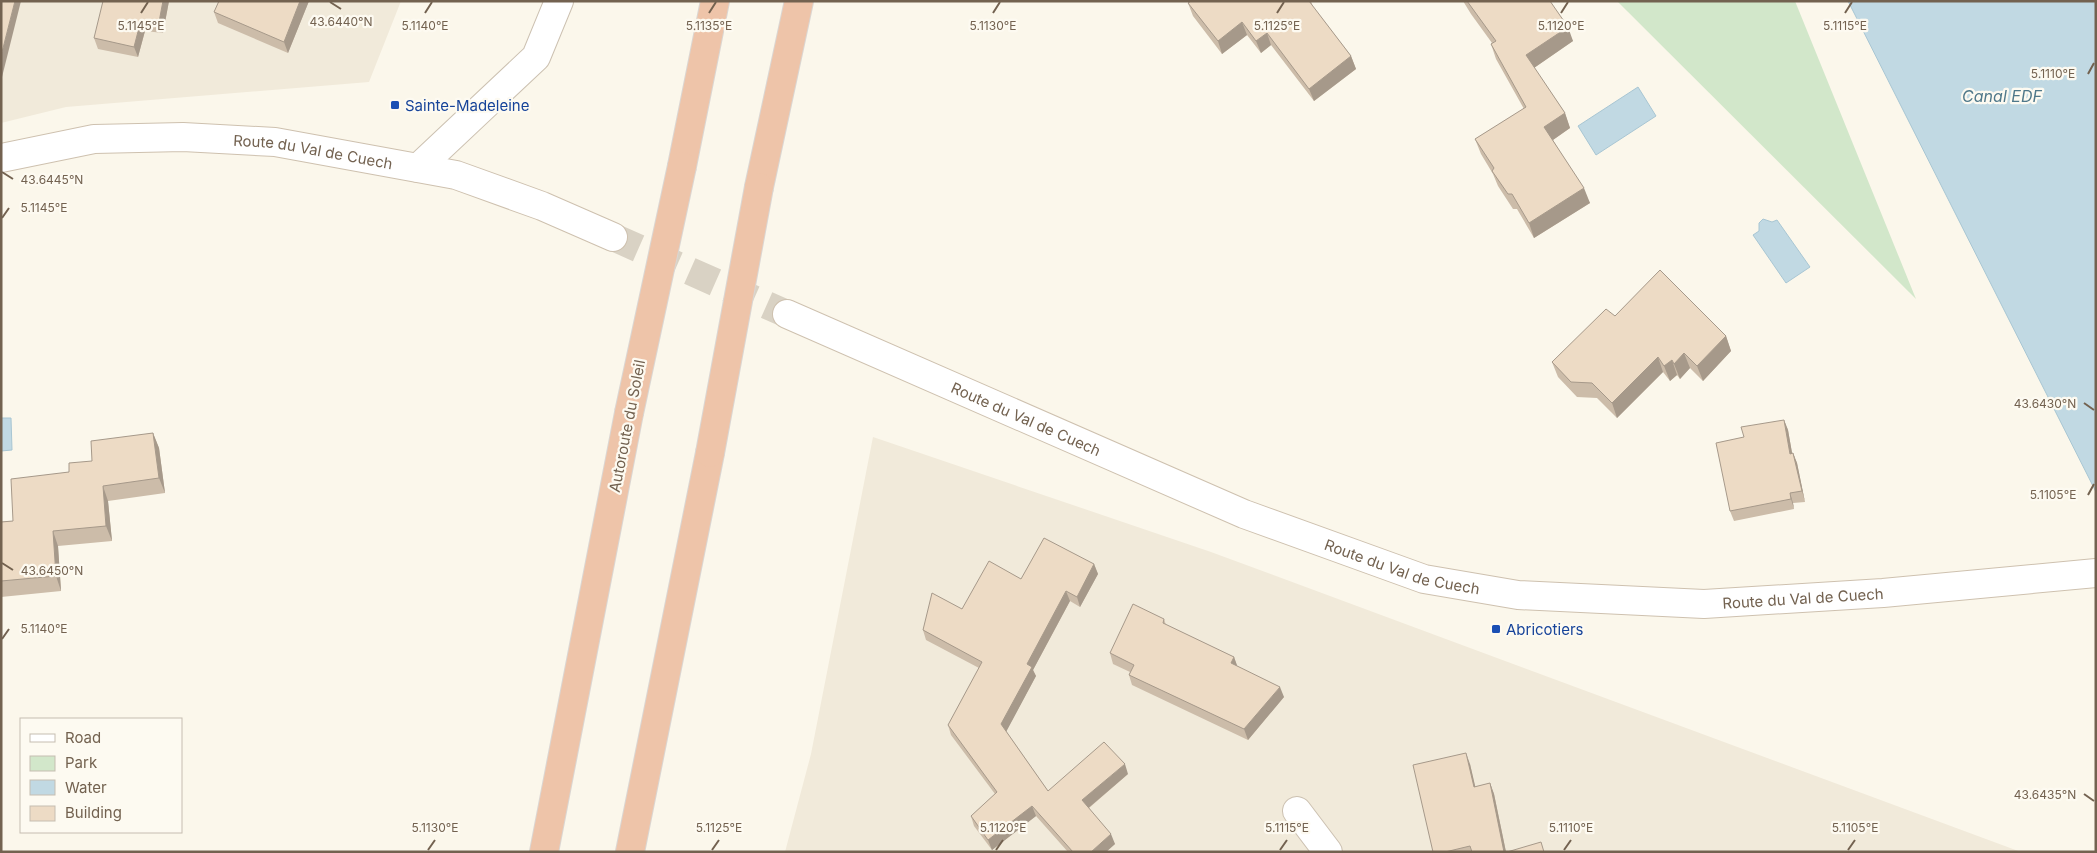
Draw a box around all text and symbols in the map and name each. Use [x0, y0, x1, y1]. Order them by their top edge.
text: 43.6440°N [309, 14, 373, 29]
text: 5.1145°E [118, 18, 164, 33]
text: 5.1140°E [401, 18, 449, 33]
text: 5.1135°E [686, 18, 732, 33]
text: 5.1130°E [970, 18, 1016, 33]
text: 5.1125°E [1254, 18, 1300, 33]
text: 5.1120°E [1538, 18, 1584, 33]
text: 5.1115°E [1823, 18, 1867, 33]
text: 5.1110°E [2031, 66, 2075, 81]
water label: Canal EDF [1962, 86, 2042, 106]
place label: Sainte-Madeleine [405, 96, 529, 115]
marker: Sainte-Madeleine [389, 99, 401, 111]
street label: Route du Val de Cuech [233, 130, 394, 173]
text: 43.6445°N [21, 172, 83, 187]
text: 5.1145°E [21, 200, 67, 215]
street label: Autoroute du Soleil [605, 358, 649, 494]
street label: Route du Val de Cuech [948, 378, 1104, 460]
text: 43.6430°N [2014, 396, 2076, 411]
text: 5.1105°E [2030, 487, 2076, 502]
street label: Route du Val de Cuech [1322, 534, 1481, 598]
text: 43.6450°N [21, 563, 83, 578]
street label: Route du Val de Cuech [1722, 583, 1884, 612]
place label: Abricotiers [1506, 620, 1584, 639]
text: 5.1140°E [20, 621, 68, 636]
marker: Abricotiers [1490, 623, 1502, 635]
legend [20, 718, 182, 833]
text: Road [65, 728, 101, 747]
text: Park [65, 753, 98, 772]
text: Water [65, 778, 107, 797]
text: 43.6435°N [2014, 787, 2076, 802]
text: Building [65, 803, 122, 822]
text: 5.1130°E [412, 820, 458, 835]
text: 5.1125°E [696, 820, 742, 835]
text: 5.1120°E [980, 820, 1026, 835]
text: 5.1115°E [1265, 820, 1309, 835]
text: 5.1110°E [1549, 820, 1593, 835]
text: 5.1105°E [1832, 820, 1878, 835]

